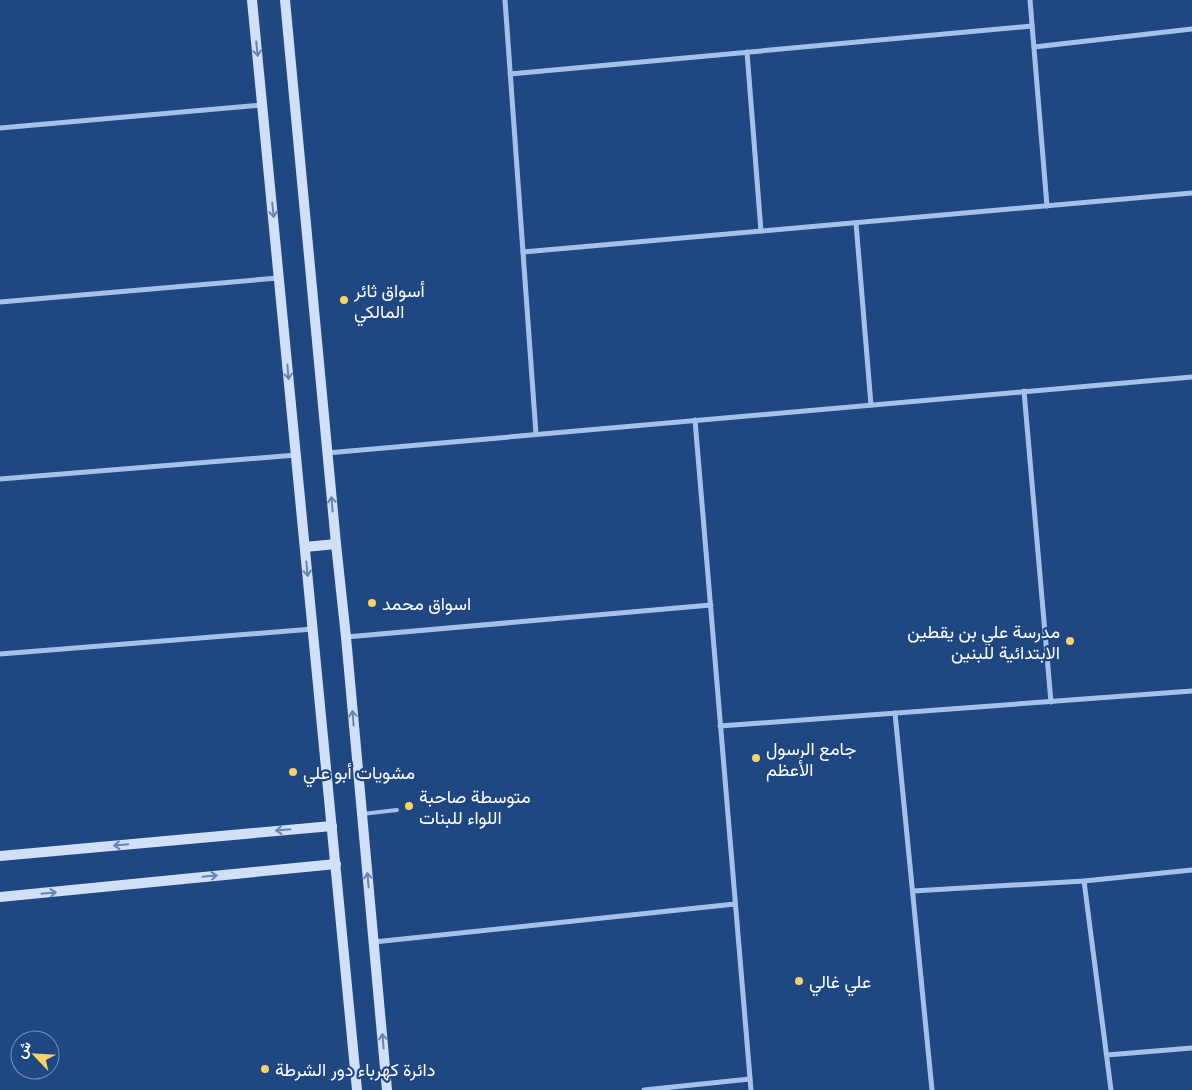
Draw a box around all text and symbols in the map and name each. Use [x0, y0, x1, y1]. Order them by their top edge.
one-way arrow [252, 40, 262, 56]
one-way arrow [268, 202, 277, 218]
place label: أسواق ثائر المالكي [353, 280, 425, 327]
marker: أسواق ثائر المالكي [338, 294, 350, 306]
one-way arrow [283, 364, 293, 380]
one-way arrow [327, 496, 337, 512]
one-way arrow [302, 560, 312, 576]
place label: اسواق محمد [382, 593, 471, 615]
marker: اسواق محمد [366, 597, 378, 609]
place label: مدرسة علي بن يقطين الابتدائية للبنين [907, 621, 1060, 664]
marker: مدرسة علي بن يقطين الابتدائية للبنين [1064, 635, 1076, 647]
one-way arrow [348, 710, 358, 726]
place label: جامع الرسول الأعظم [766, 738, 856, 782]
marker: جامع الرسول الأعظم [750, 752, 762, 764]
place label: مشويات أبو علي [303, 762, 415, 788]
marker: مشويات أبو علي [287, 766, 299, 778]
place label: متوسطة صاحبة اللواء للبنات [419, 786, 531, 829]
marker: متوسطة صاحبة اللواء للبنات [403, 800, 415, 812]
one-way arrow [276, 825, 292, 835]
one-way arrow [114, 840, 130, 850]
one-way arrow [202, 872, 218, 881]
one-way arrow [363, 872, 372, 888]
one-way arrow [40, 888, 56, 897]
place label: علي غالي [809, 971, 871, 997]
marker: علي غالي [793, 975, 805, 987]
north arrow [10, 1030, 60, 1080]
one-way arrow [378, 1034, 387, 1050]
text: ش [12, 1038, 35, 1061]
place label: دائرة كهرباء دور الشرطة [275, 1059, 435, 1081]
marker: دائرة كهرباء دور الشرطة [259, 1063, 271, 1075]

